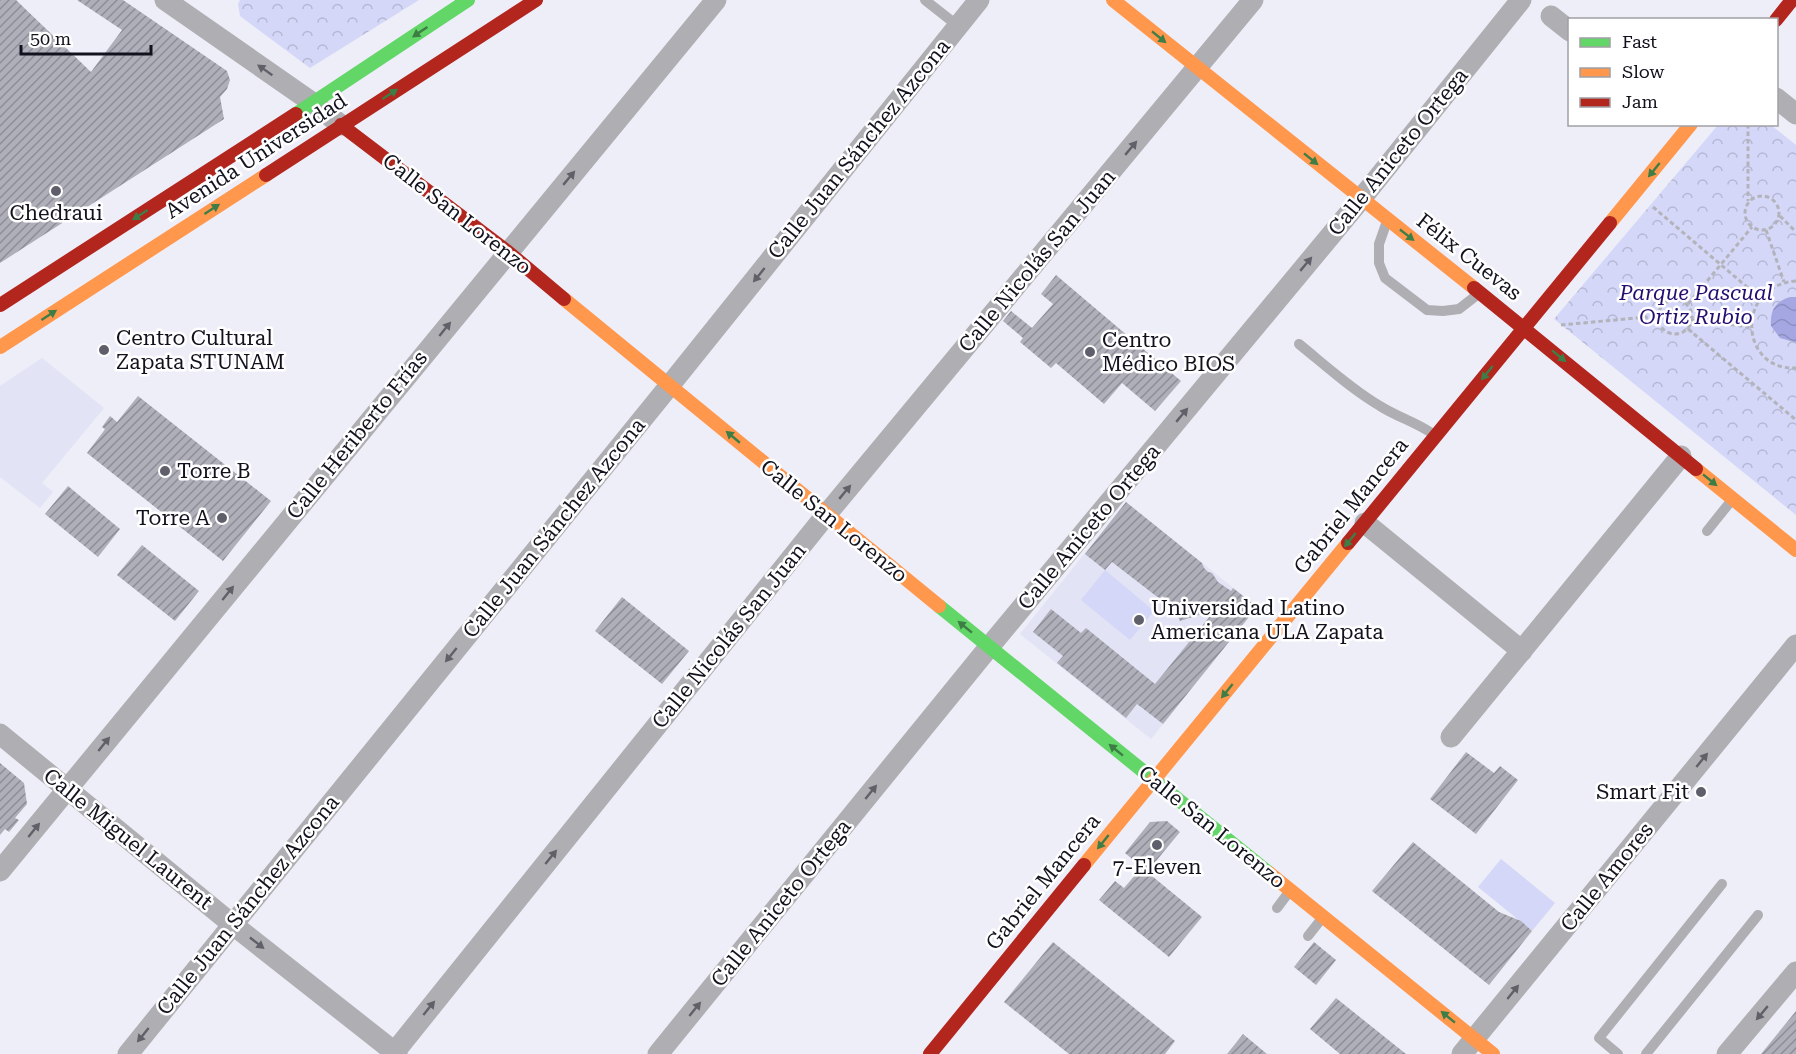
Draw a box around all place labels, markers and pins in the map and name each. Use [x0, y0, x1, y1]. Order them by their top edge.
marker: Chedraui [49, 184, 63, 198]
place label: Chedraui [9, 201, 103, 225]
place label: Centro Cultural Zapata STUNAM [116, 326, 285, 374]
place label: Centro Médico BIOS [1102, 328, 1235, 376]
marker: Centro Cultural Zapata STUNAM [97, 343, 111, 357]
marker: Centro Médico BIOS [1083, 345, 1097, 359]
place label: Torre B [177, 459, 251, 483]
marker: Torre B [158, 464, 172, 478]
place label: Torre A [136, 506, 210, 530]
marker: Torre A [215, 511, 229, 525]
place label: Universidad Latino Americana ULA Zapata [1151, 596, 1384, 644]
marker: Universidad Latino Americana ULA Zapata [1132, 613, 1146, 627]
place label: Smart Fit [1596, 780, 1689, 804]
marker: Smart Fit [1694, 785, 1708, 799]
marker: 7-Eleven [1150, 838, 1164, 852]
place label: 7-Eleven [1112, 855, 1202, 879]

